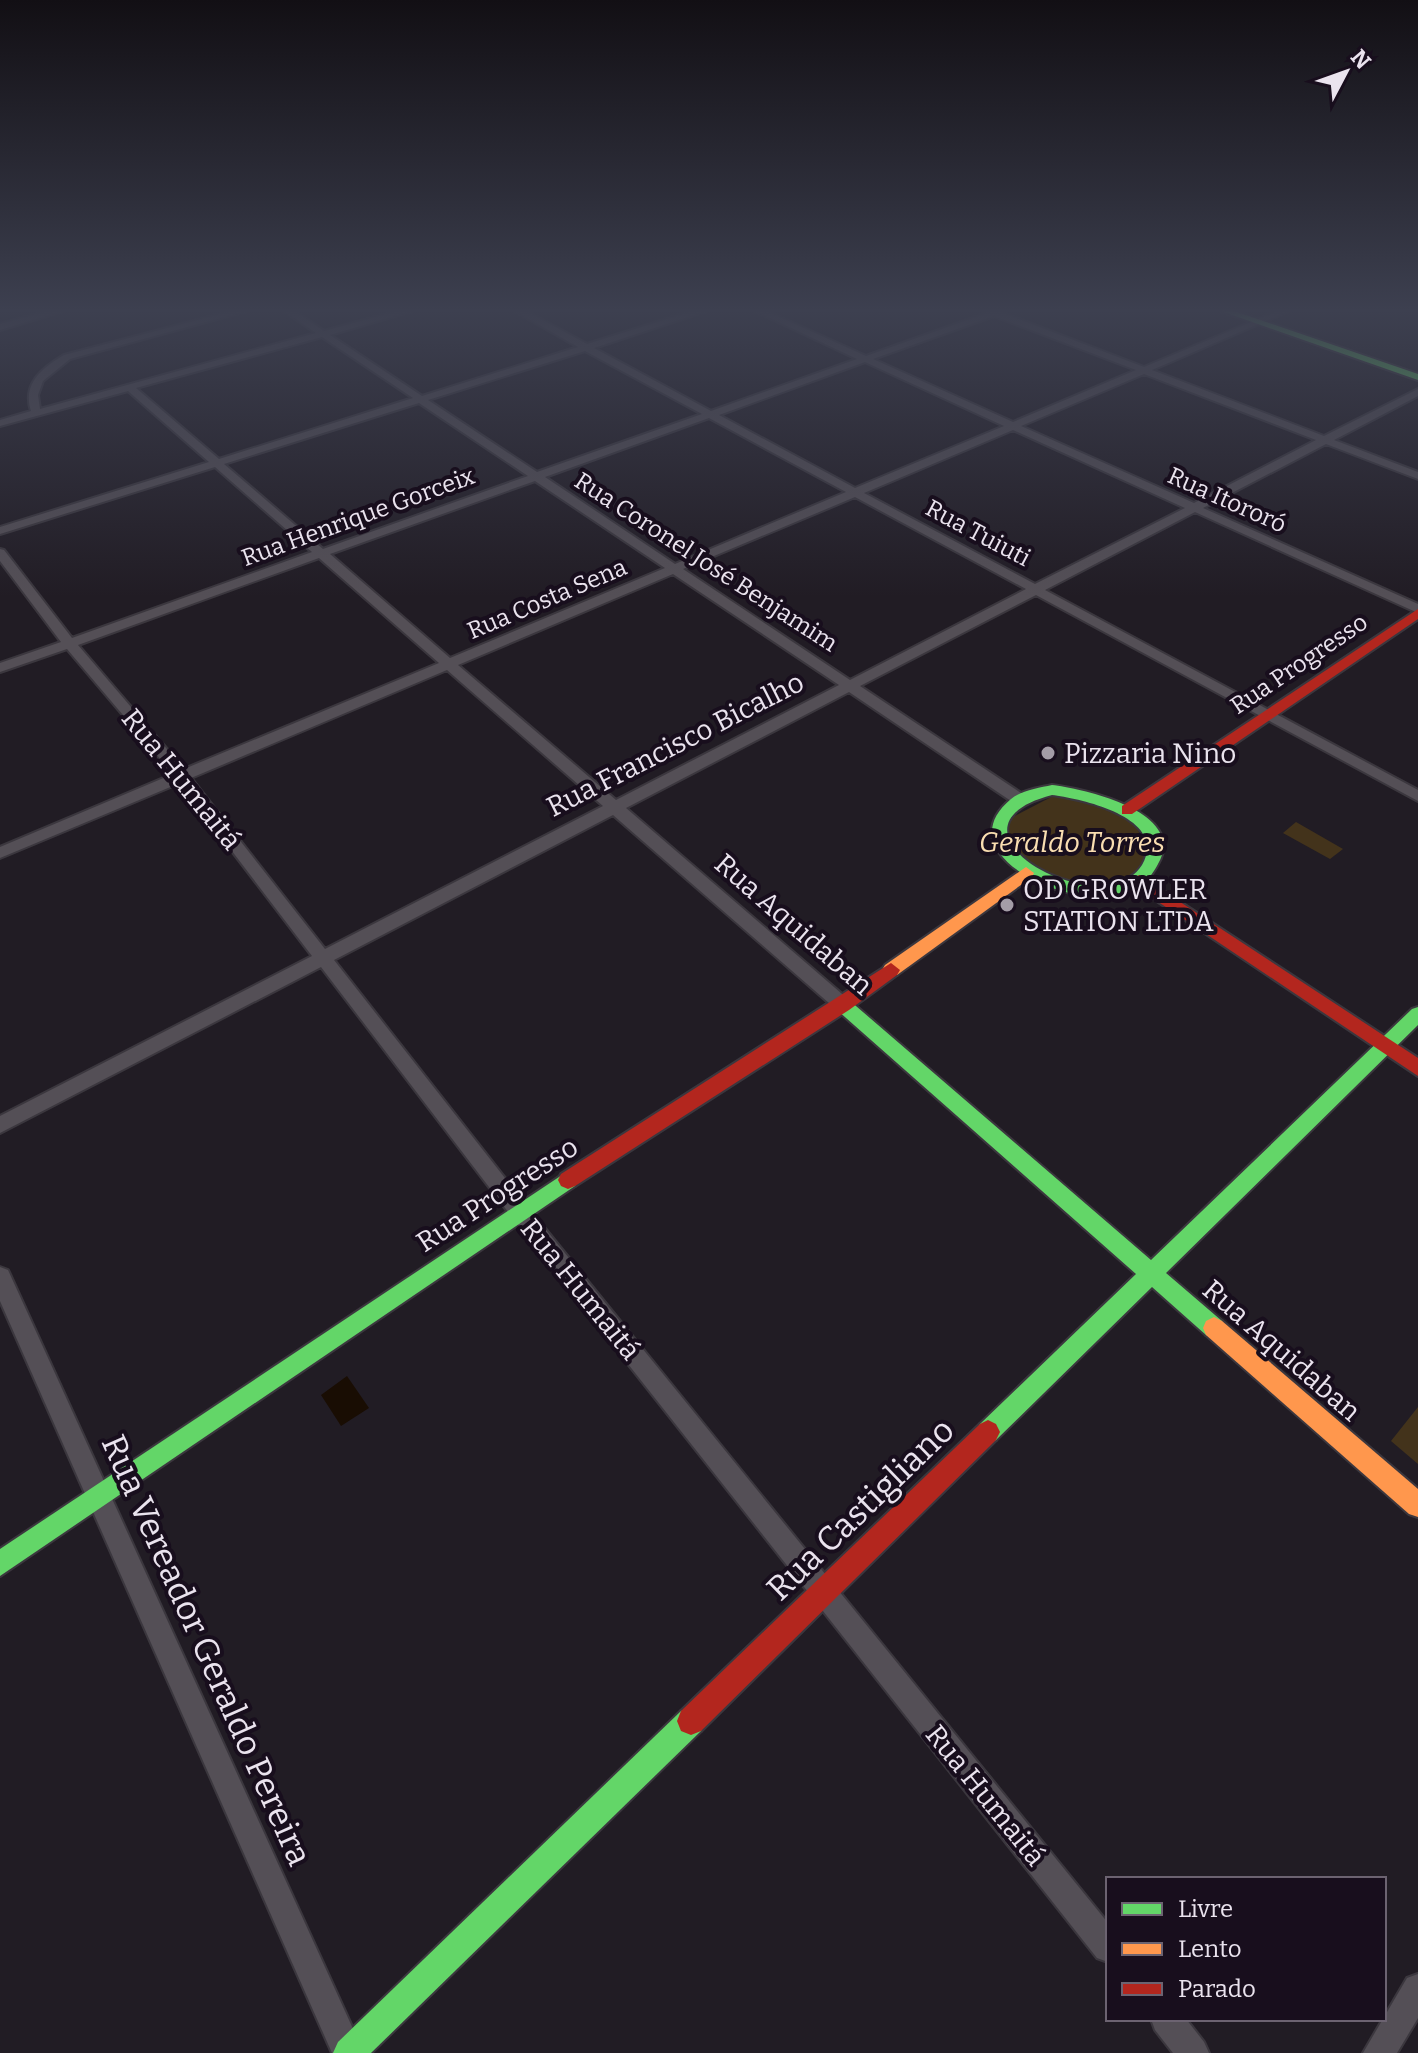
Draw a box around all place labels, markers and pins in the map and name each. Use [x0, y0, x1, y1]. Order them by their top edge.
place label: Pizzaria Nino [1064, 737, 1236, 770]
marker: Pizzaria Nino [1039, 744, 1057, 762]
place label: OD GROWLER STATION LTDA [1023, 873, 1214, 938]
marker: OD GROWLER STATION LTDA [998, 896, 1016, 914]

